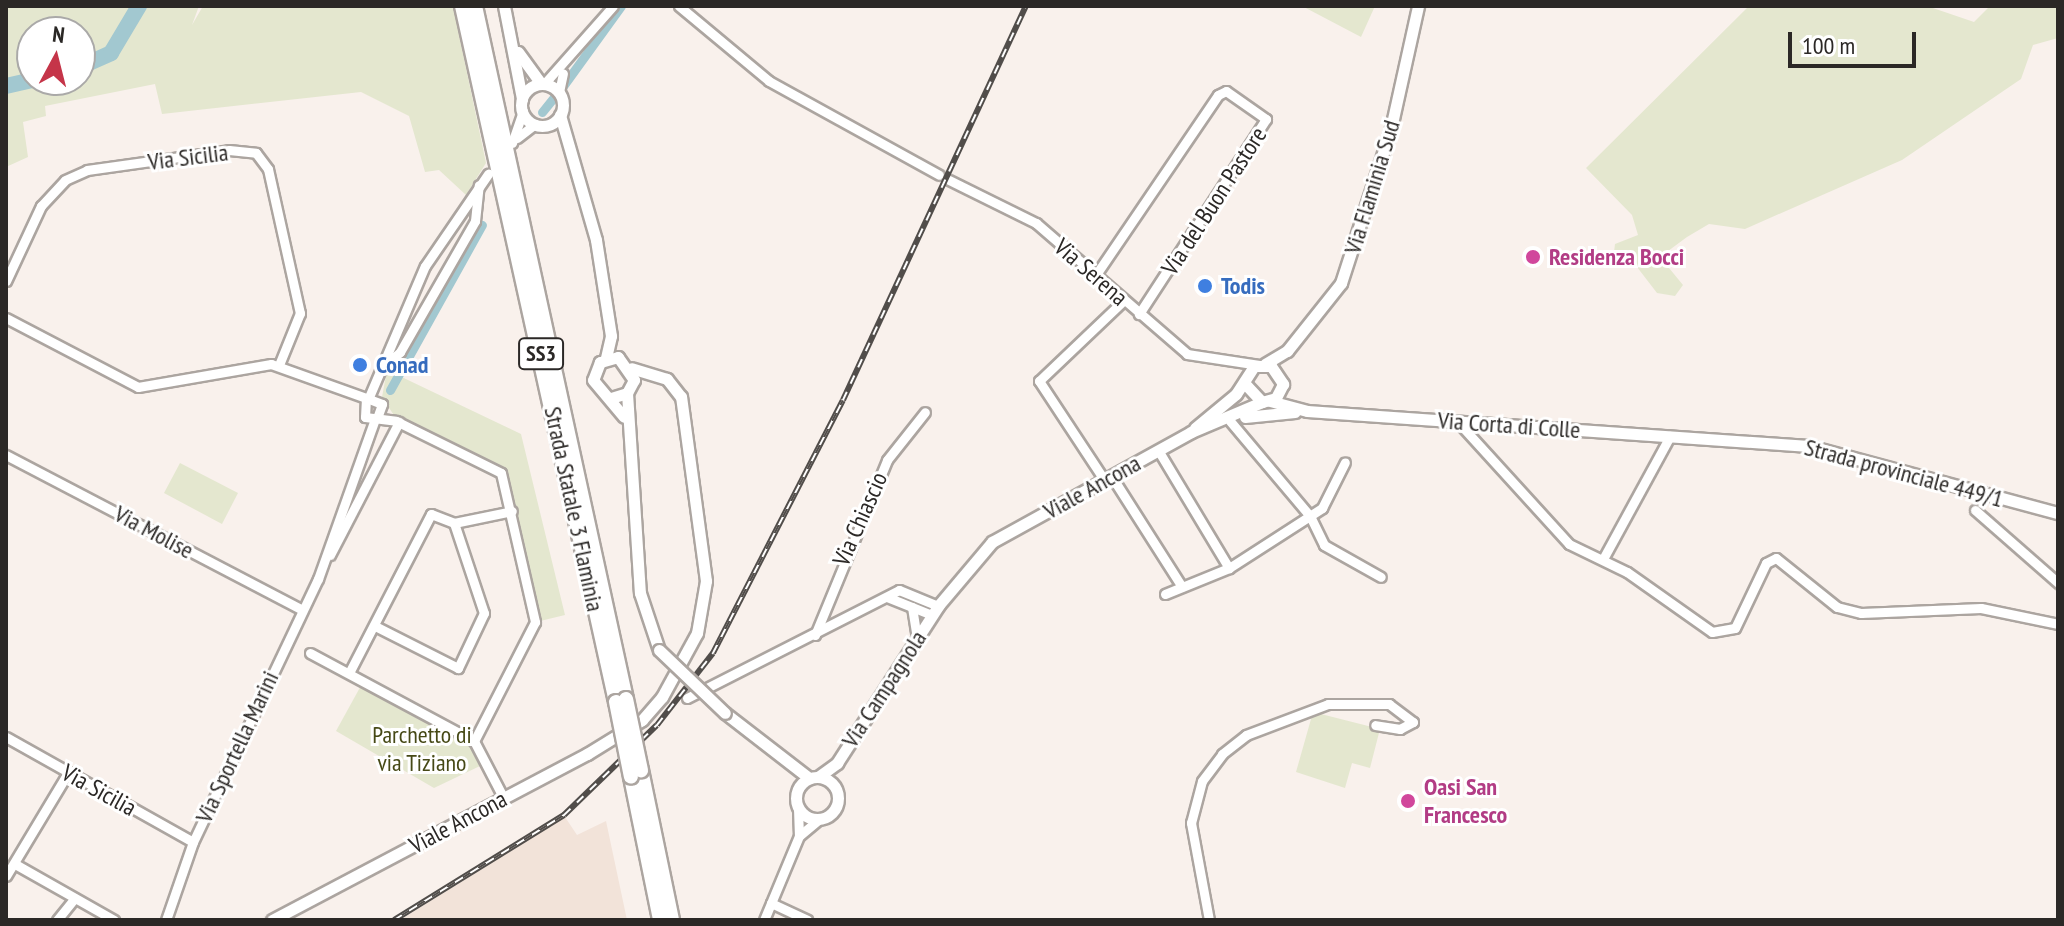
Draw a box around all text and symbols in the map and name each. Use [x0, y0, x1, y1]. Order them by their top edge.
north arrow [16, 16, 96, 96]
scale bar [1792, 16, 1920, 66]
text: N [51, 20, 66, 49]
text: 100 m [1802, 30, 1855, 61]
street label: Via Flaminia Sud [1338, 117, 1406, 257]
street label: Via del Buon Pastore [1155, 122, 1273, 280]
street label: Via Sicilia [146, 138, 230, 176]
street label: Via Serena [1048, 232, 1134, 312]
place label: Residenza Bocci [1549, 243, 1684, 271]
marker: Residenza Bocci [1524, 248, 1542, 266]
place label: Todis [1221, 272, 1265, 300]
marker: Todis [1196, 277, 1214, 295]
road number: SS3 [517, 336, 565, 372]
place label: Conad [376, 351, 428, 379]
marker: Conad [351, 356, 369, 374]
street label: Strada Statale 3 Flaminia [538, 404, 610, 614]
street label: Via Corta di Colle [1437, 406, 1581, 444]
street label: Strada provinciale 449/1 [1801, 433, 2007, 513]
street label: Viale Ancona [1038, 448, 1146, 526]
street label: Via Chiascio [827, 468, 893, 570]
street label: Via Molise [109, 499, 199, 565]
street label: Via Campagnola [836, 625, 932, 753]
street label: Via Sportella Marini [189, 667, 285, 827]
park label: Parchetto di via Tiziano [372, 721, 472, 777]
street label: Via Sicilia [57, 758, 141, 822]
place label: Oasi San Francesco [1424, 773, 1507, 829]
street label: Viale Ancona [404, 784, 512, 860]
marker: Oasi San Francesco [1399, 792, 1417, 810]

